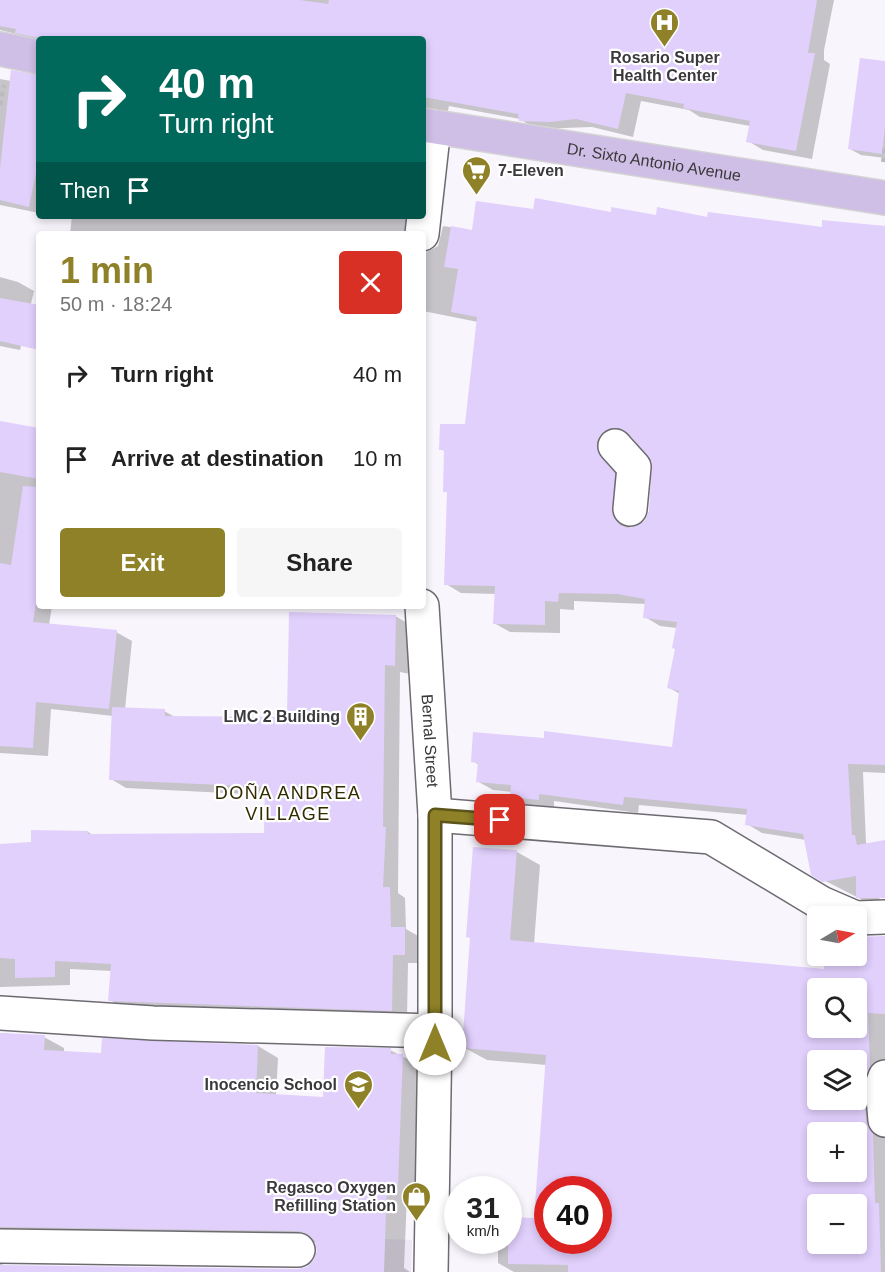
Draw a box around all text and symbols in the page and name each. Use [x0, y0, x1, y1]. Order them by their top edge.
hospital icon: Rosario Super Health Center [649, 6, 681, 48]
place label: Rosario Super Health Center [610, 49, 720, 84]
icon: right [60, 60, 138, 138]
text: 40 m [159, 60, 255, 107]
text: Turn right [159, 109, 274, 139]
street label: Dr. Sixto Antonio Avenue [566, 140, 742, 184]
supermarket icon: 7-Eleven [461, 154, 493, 196]
place label: 7-Eleven [498, 162, 564, 179]
icon: arrive [122, 174, 155, 207]
text: Then [60, 178, 110, 203]
text: 1 min [60, 250, 154, 291]
button: close [339, 251, 402, 314]
text: 50 m · 18:24 [60, 293, 172, 315]
icon: right [60, 359, 93, 392]
text: Turn right [111, 362, 213, 387]
text: 40 m [353, 362, 402, 387]
icon: arrive [60, 443, 93, 476]
text: Arrive at destination [111, 446, 324, 471]
text: 10 m [353, 446, 402, 471]
button: Exit [60, 528, 225, 597]
button: Share [237, 528, 402, 597]
street label: Bernal Street [418, 694, 441, 788]
building icon: LMC 2 Building [345, 700, 377, 742]
place label: LMC 2 Building [224, 708, 340, 725]
district label: DOÑA ANDREA VILLAGE [215, 782, 361, 824]
pin [474, 794, 525, 845]
icon: arrive [483, 803, 516, 836]
north arrow [807, 906, 867, 966]
map controls [807, 906, 867, 1254]
button: search [807, 978, 867, 1038]
position arrow [403, 1012, 467, 1076]
button: layers [807, 1050, 867, 1110]
school or university icon: Inocencio School [342, 1068, 374, 1110]
place label: Inocencio School [205, 1076, 337, 1093]
button: + [807, 1122, 867, 1182]
speed limit sign: 40 [534, 1176, 612, 1254]
place label: Regasco Oxygen Refilling Station [266, 1179, 396, 1214]
shop icon: Regasco Oxygen Refilling Station [401, 1180, 433, 1222]
text: 31 [466, 1191, 500, 1224]
button: − [807, 1194, 867, 1254]
text: km/h [467, 1222, 499, 1239]

